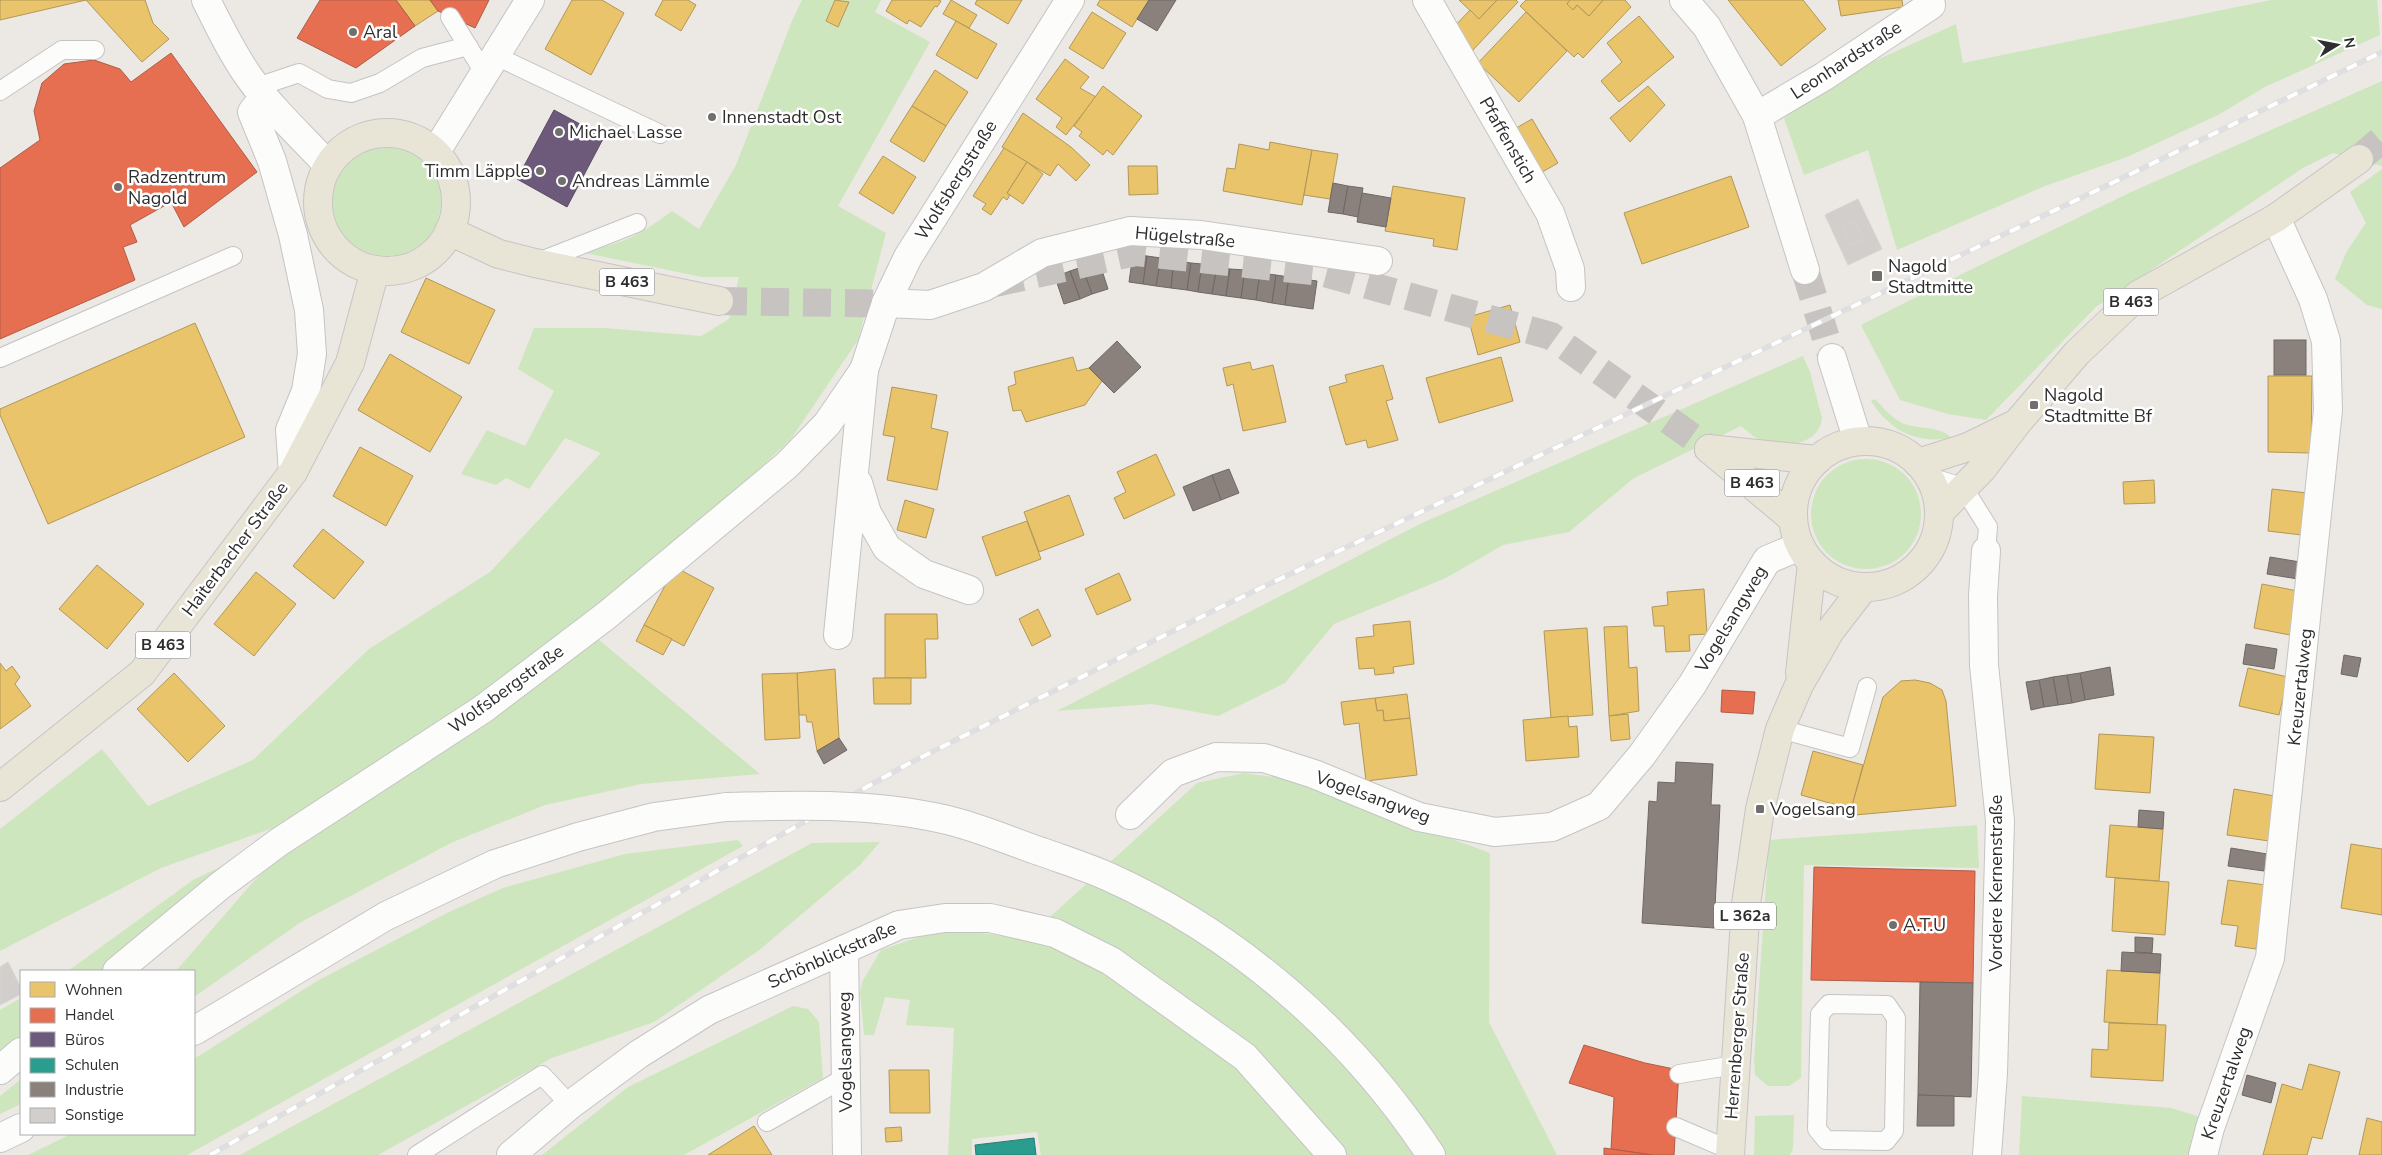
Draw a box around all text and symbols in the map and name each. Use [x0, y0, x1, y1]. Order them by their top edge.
street label: Leonhardstraße [1786, 15, 1906, 105]
place label: Aral [363, 20, 398, 44]
north arrow [2312, 20, 2362, 70]
marker: Aral [347, 26, 359, 38]
text: N [2339, 36, 2360, 50]
street label: Pfaffenstich [1474, 93, 1542, 187]
place label: Innenstadt Ost [722, 105, 842, 129]
marker: Innenstadt Ost [706, 111, 718, 123]
street label: Wolfsbergstraße [910, 116, 1002, 244]
place label: Michael Lasse [569, 120, 682, 144]
marker: Michael Lasse [553, 126, 565, 138]
place label: Timm Läpple [424, 159, 530, 183]
place label: Radzentrum Nagold [128, 165, 226, 210]
marker: Timm Läpple [534, 165, 546, 177]
place label: Andreas Lämmle [572, 169, 710, 193]
marker: Andreas Lämmle [556, 175, 568, 187]
marker: Radzentrum Nagold [112, 181, 124, 193]
street label: Hügelstraße [1134, 221, 1236, 253]
place label: Nagold Stadtmitte [1888, 254, 1973, 299]
road number: B 463 [600, 268, 654, 296]
marker: Nagold Stadtmitte [1870, 269, 1884, 283]
road number: B 463 [2104, 288, 2158, 316]
place label: Nagold Stadtmitte Bf [2044, 383, 2153, 428]
marker: Nagold Stadtmitte Bf [2028, 399, 2040, 411]
road number: B 463 [1724, 469, 1780, 496]
street label: Haiterbacher Straße [176, 477, 294, 621]
street label: Vogelsangweg [1689, 561, 1772, 678]
street label: Kreuzertalweg [2282, 627, 2318, 747]
road number: B 463 [136, 632, 190, 658]
street label: Wolfsbergstraße [444, 639, 568, 739]
street label: Vogelsangweg [1311, 765, 1434, 829]
street label: Vordere Kernenstraße [1984, 795, 2008, 972]
place label: Vogelsang [1769, 797, 1856, 821]
marker: Vogelsang [1754, 803, 1766, 815]
road number: L 362a [1714, 902, 1776, 929]
place label: A.T.U [1903, 913, 1946, 937]
street label: Schönblickstraße [764, 916, 900, 994]
marker: A.T.U [1887, 919, 1899, 931]
street label: Herrenberger Straße [1719, 952, 1755, 1120]
legend [20, 970, 195, 1135]
text: Wohnen [65, 980, 123, 1000]
street label: Vogelsangweg [832, 991, 858, 1114]
text: Handel [65, 1005, 115, 1025]
street label: Kreuzertalweg [2195, 1023, 2257, 1143]
text: Büros [65, 1030, 104, 1050]
text: Schulen [65, 1055, 119, 1075]
text: Industrie [65, 1080, 124, 1100]
text: Sonstige [65, 1105, 124, 1125]

